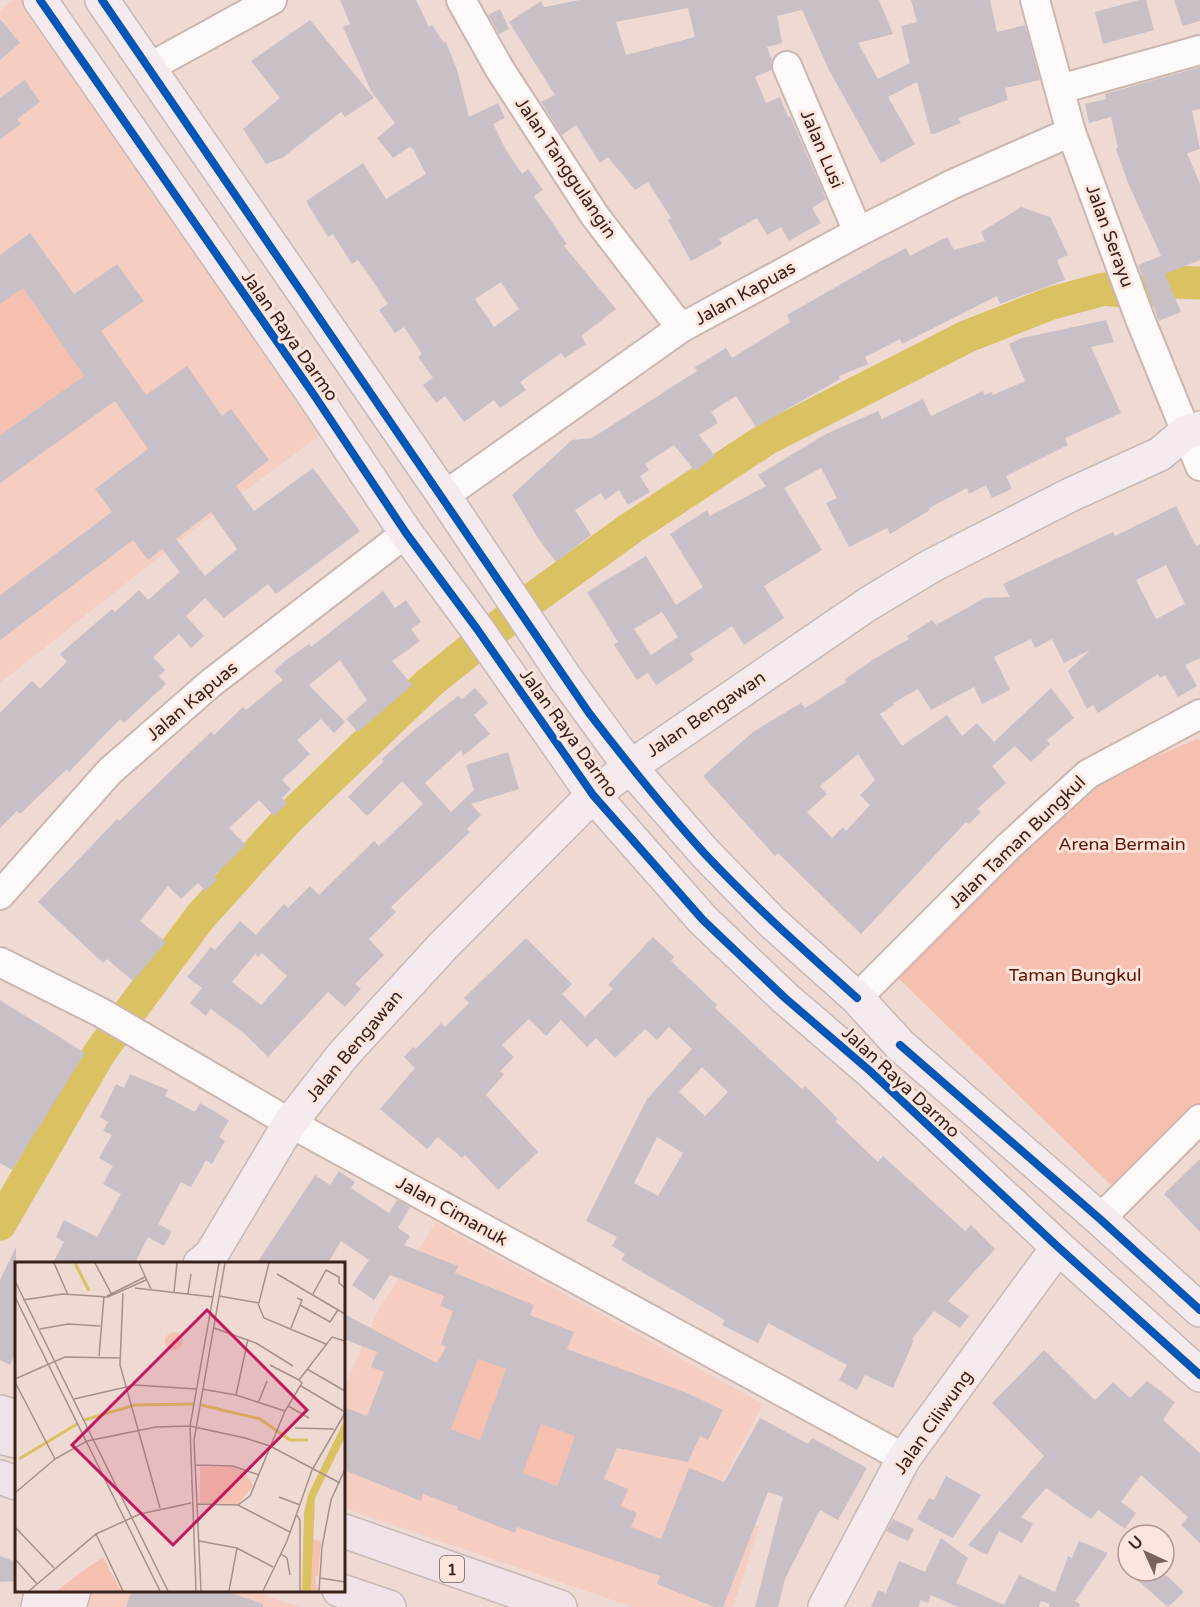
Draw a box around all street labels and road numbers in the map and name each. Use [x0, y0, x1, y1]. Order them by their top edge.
street label: Jalan Tanggulangin [511, 93, 621, 243]
street label: Jalan Lusi [796, 106, 848, 192]
street label: Jalan Serayu [1081, 182, 1139, 290]
street label: Jalan Kapuas [691, 256, 799, 330]
street label: Jalan Raya Darmo [237, 267, 343, 405]
street label: Jalan Kapuas [142, 657, 242, 745]
street label: Jalan Raya Darmo [515, 664, 623, 802]
street label: Jalan Bengawan [642, 666, 770, 762]
street label: Jalan Taman Bungkul [944, 771, 1090, 913]
street label: Jalan Bengawan [301, 986, 407, 1106]
street label: Jalan Raya Darmo [837, 1022, 965, 1142]
street label: Jalan Cimanuk [392, 1171, 512, 1251]
street label: Jalan Ciliwung [889, 1366, 977, 1478]
road number: 1 [440, 1556, 464, 1582]

